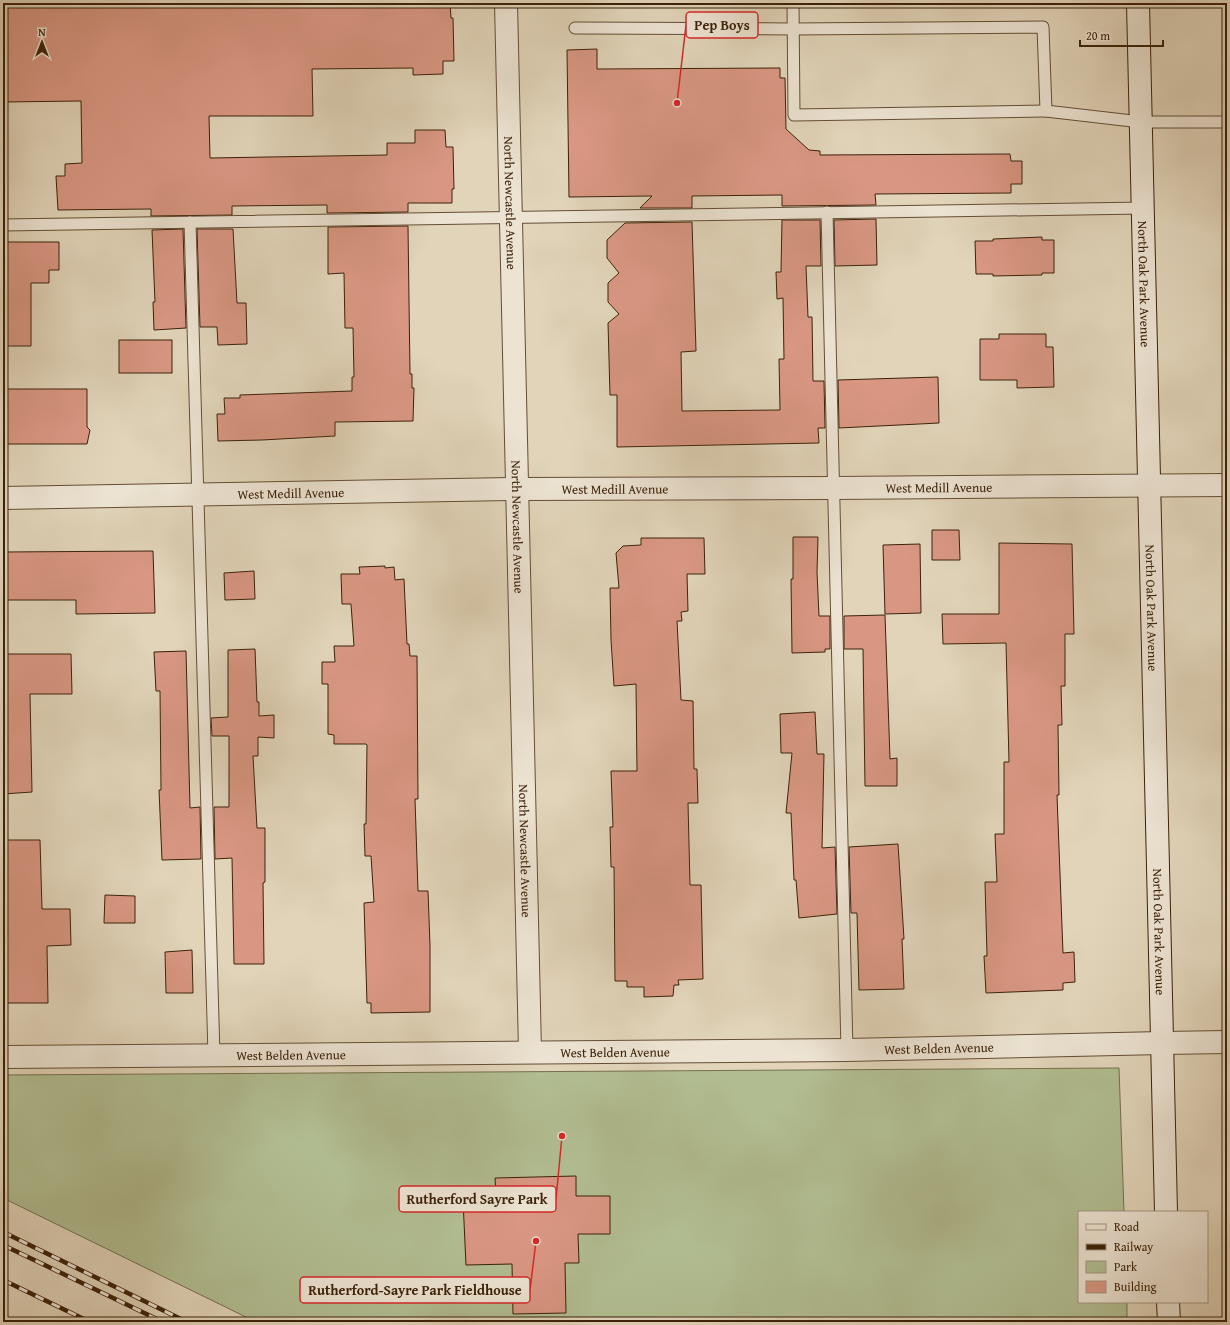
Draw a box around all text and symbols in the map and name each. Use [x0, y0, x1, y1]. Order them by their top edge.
callout: Pep Boys [686, 12, 758, 38]
text: Pep Boys [694, 15, 750, 35]
north arrow [22, 22, 62, 62]
scale bar [1080, 22, 1163, 48]
text: N [38, 24, 46, 40]
text: 20 m [1086, 27, 1110, 44]
street label: North Newcastle Avenue [499, 136, 521, 270]
street label: North Oak Park Avenue [1133, 220, 1155, 348]
street label: North Newcastle Avenue [506, 460, 529, 594]
street label: West Medill Avenue [885, 478, 992, 498]
street label: West Medill Avenue [561, 480, 668, 499]
street label: West Medill Avenue [237, 483, 345, 504]
street label: North Oak Park Avenue [1141, 544, 1162, 671]
street label: North Newcastle Avenue [514, 784, 536, 918]
street label: North Oak Park Avenue [1148, 868, 1170, 995]
street label: West Belden Avenue [884, 1038, 994, 1059]
street label: West Belden Avenue [560, 1042, 670, 1062]
street label: West Belden Avenue [236, 1045, 346, 1065]
callout: Rutherford Sayre Park [399, 1186, 556, 1212]
text: Rutherford Sayre Park [407, 1189, 549, 1209]
legend [1078, 1211, 1208, 1303]
text: Road [1114, 1218, 1140, 1235]
text: Railway [1114, 1238, 1153, 1255]
text: Park [1114, 1258, 1138, 1275]
callout: Rutherford-Sayre Park Fieldhouse [300, 1277, 530, 1303]
text: Building [1114, 1278, 1157, 1295]
text: Rutherford-Sayre Park Fieldhouse [308, 1280, 522, 1300]

